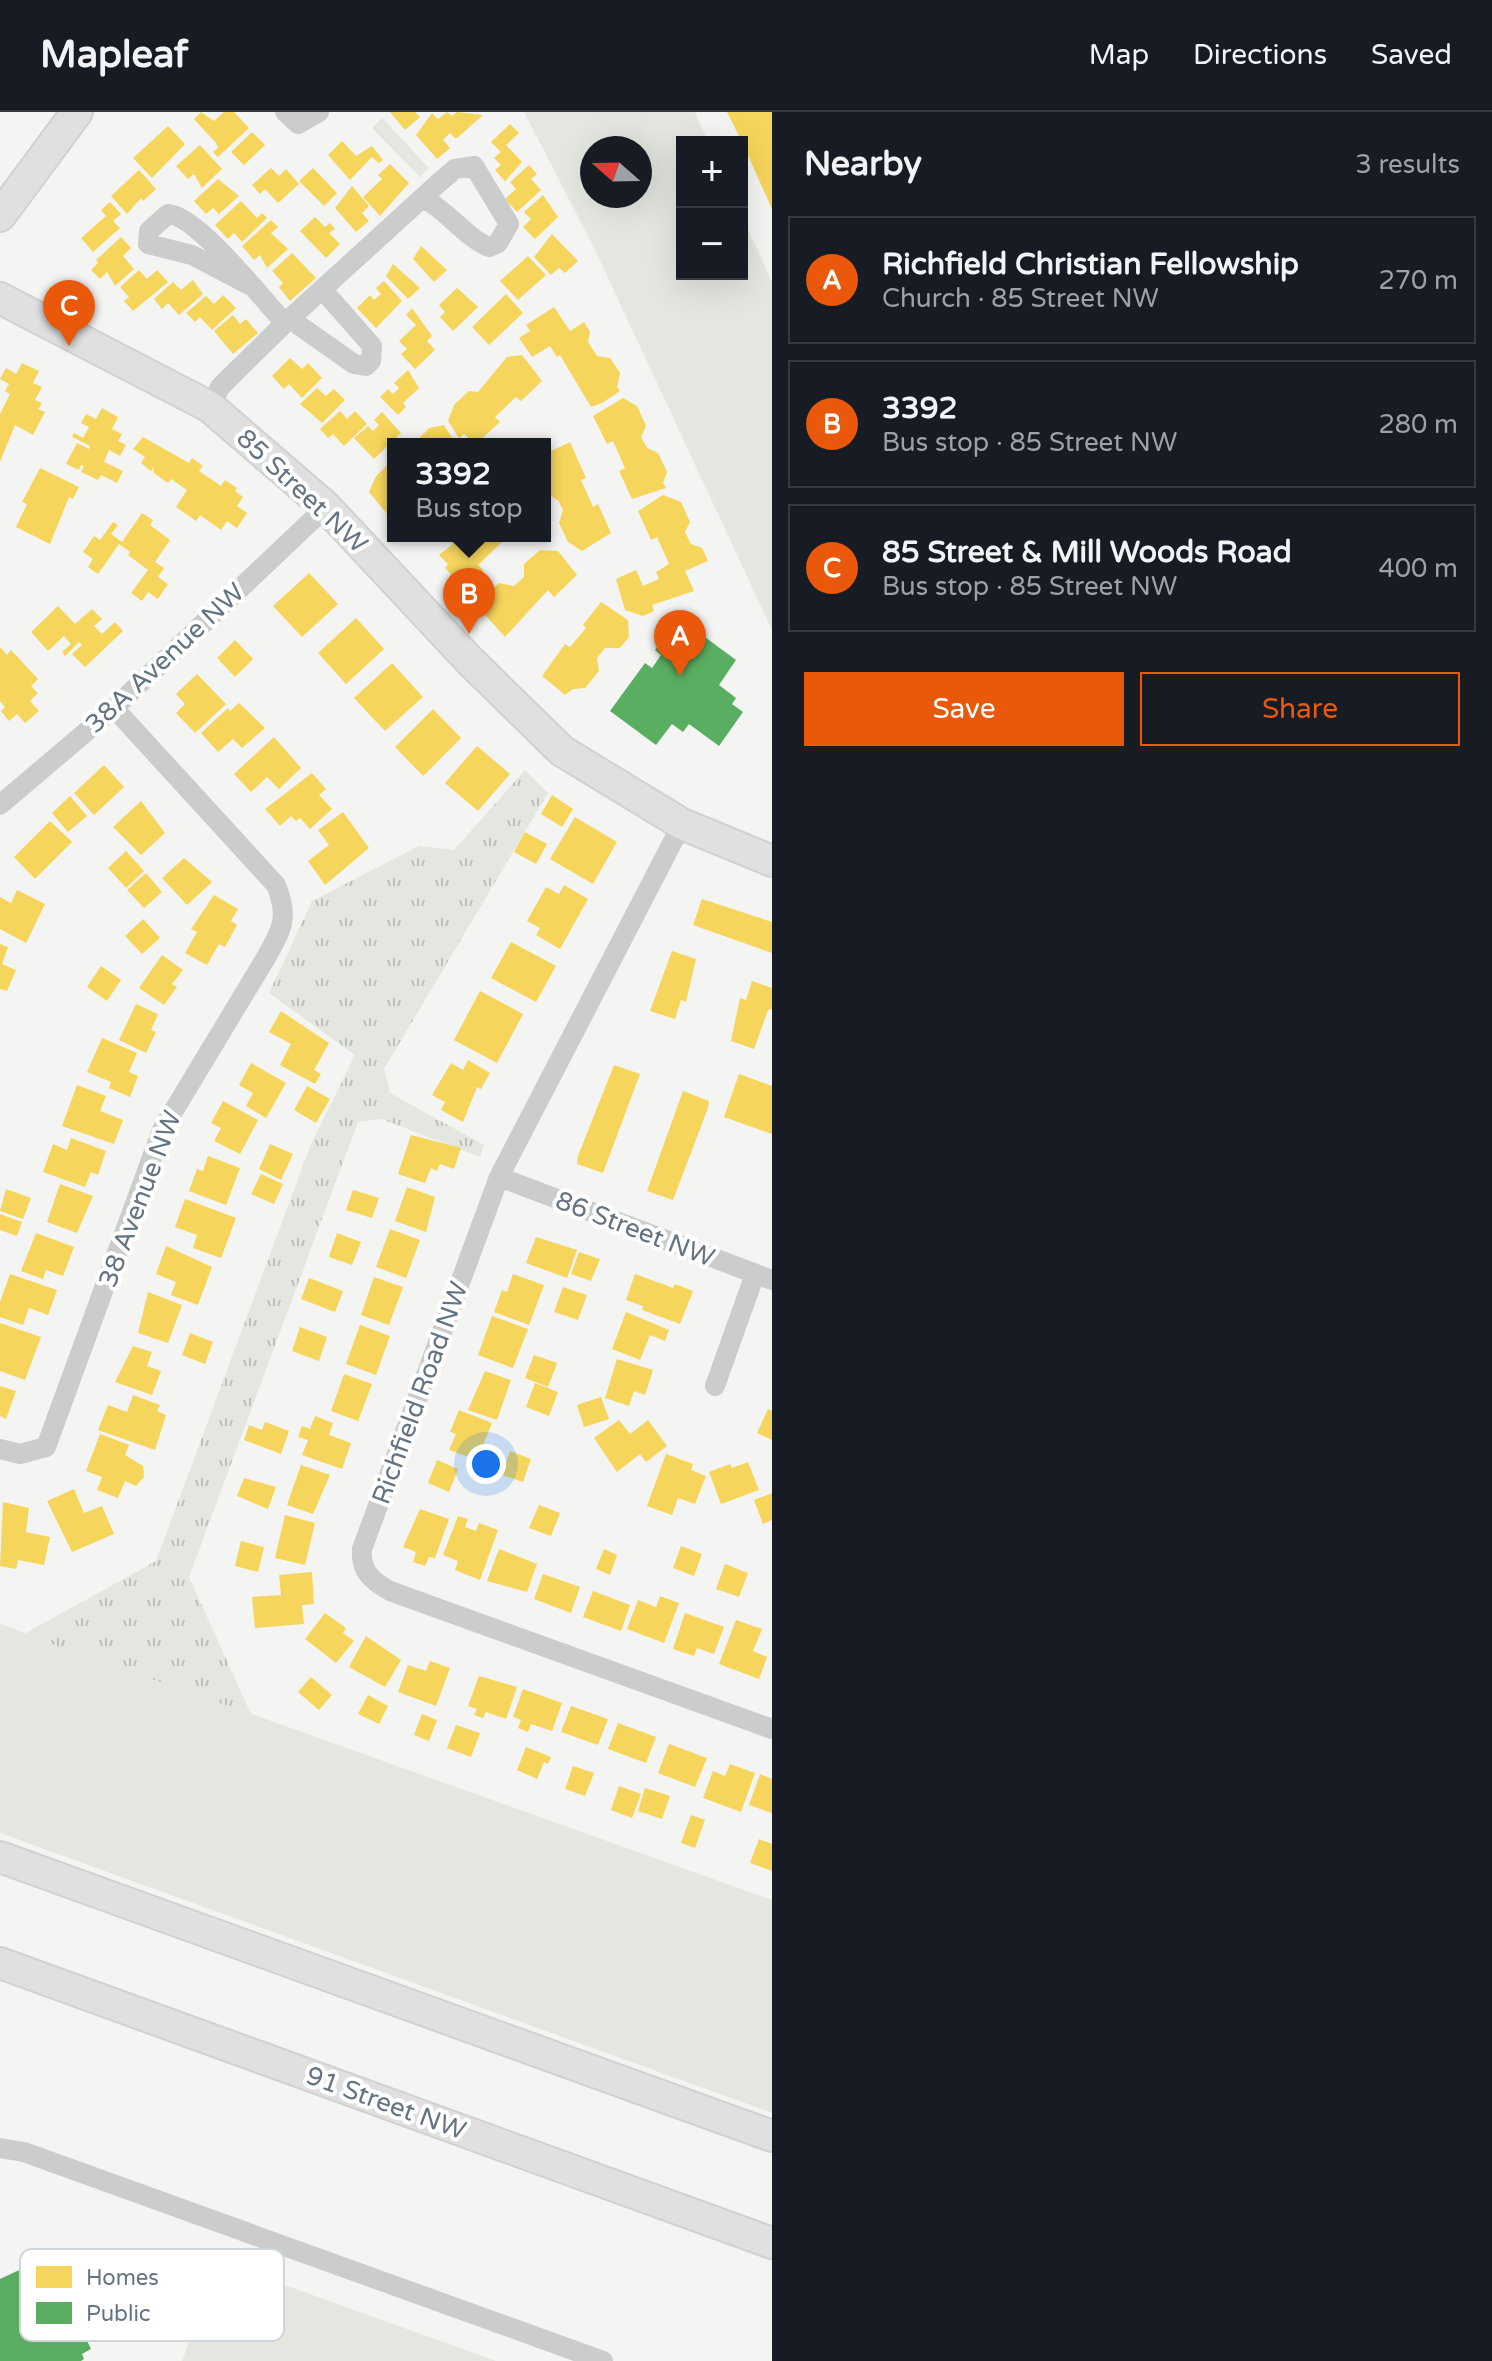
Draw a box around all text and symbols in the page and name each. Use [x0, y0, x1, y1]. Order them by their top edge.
text: Mapleaf [40, 32, 188, 78]
text: Map [1089, 38, 1149, 72]
text: Directions [1193, 38, 1327, 72]
text: Saved [1371, 38, 1452, 72]
north arrow [580, 136, 652, 208]
map controls [676, 136, 748, 280]
button: + [676, 136, 748, 208]
text: Nearby [804, 144, 922, 185]
text: 3 results [1355, 149, 1460, 180]
button: − [676, 208, 748, 280]
text: Richfield Christian Fellowship [882, 246, 1299, 283]
text: A [822, 265, 842, 296]
text: 270 m [1378, 265, 1458, 296]
pin: C [43, 280, 95, 346]
text: Church · 85 Street NW [882, 283, 1159, 314]
text: 3392 [882, 390, 957, 427]
text: B [823, 409, 841, 440]
text: 280 m [1378, 409, 1458, 440]
street label: 85 Street NW [230, 422, 374, 560]
text: Bus stop · 85 Street NW [882, 427, 1177, 458]
popup [387, 438, 551, 542]
text: 3392 [415, 456, 491, 493]
text: Bus stop [415, 493, 523, 524]
text: 85 Street & Mill Woods Road [882, 534, 1292, 571]
text: C [823, 553, 841, 584]
text: 400 m [1378, 553, 1458, 584]
pin: B [443, 568, 495, 634]
text: Bus stop · 85 Street NW [882, 571, 1177, 602]
street label: 38A Avenue NW [79, 576, 251, 740]
pin: A [654, 610, 706, 676]
button: Save [804, 672, 1124, 746]
button: Share [1140, 672, 1460, 746]
street label: 38 Avenue NW [92, 1106, 188, 1292]
street label: 86 Street NW [551, 1184, 719, 1274]
street label: Richfield Road NW [365, 1278, 475, 1508]
your location [466, 1444, 506, 1484]
street label: 91 Street NW [302, 2060, 470, 2146]
legend [20, 2249, 284, 2341]
text: Homes [86, 2265, 159, 2291]
text: Public [86, 2301, 151, 2327]

